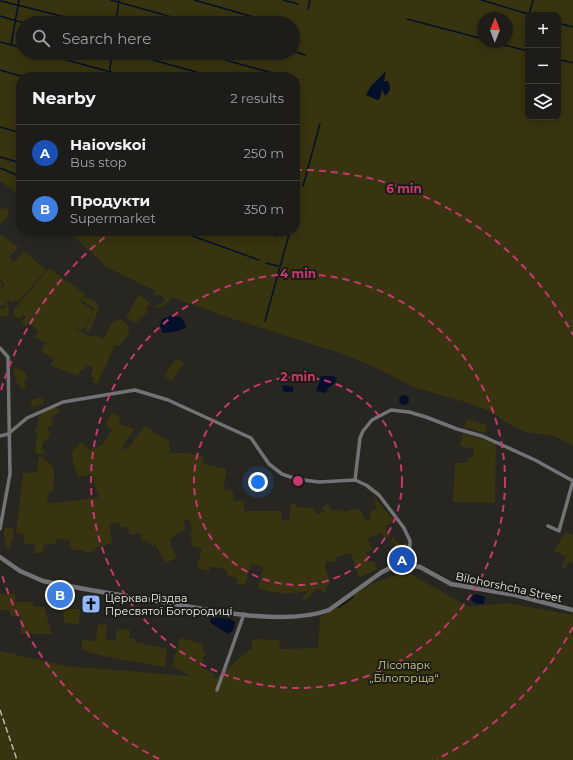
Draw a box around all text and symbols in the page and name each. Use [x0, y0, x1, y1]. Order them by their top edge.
north arrow [477, 12, 513, 48]
map controls [525, 12, 561, 120]
button: + [525, 12, 561, 48]
search box [16, 16, 300, 60]
icon: search [30, 27, 52, 49]
text: Search here [62, 29, 151, 48]
button: − [525, 48, 561, 84]
button: layers [525, 84, 561, 120]
text: Nearby [32, 88, 96, 108]
text: 2 results [230, 90, 284, 106]
text: Haiovskoi [70, 135, 146, 154]
text: A [40, 145, 50, 161]
text: 250 m [243, 145, 284, 161]
text: Bus stop [70, 154, 127, 170]
text: 6 min [386, 181, 422, 196]
text: Продукти [70, 191, 150, 210]
text: B [40, 201, 50, 217]
text: 350 m [244, 201, 284, 217]
text: Supermarket [70, 210, 156, 226]
text: 4 min [280, 266, 316, 281]
text: 2 min [281, 369, 315, 384]
your location [248, 472, 268, 492]
centre of rings [291, 474, 305, 488]
pin: A [389, 545, 415, 575]
street label: Bilohorshcha Street [454, 569, 564, 605]
pin: B [47, 580, 73, 610]
place label: Церква Різдва Пресвятої Богородиці [105, 591, 232, 618]
church icon: Церква Різдва Пресвятої Богородиці [80, 593, 102, 615]
park label: Лісопарк „Білогорща“ [369, 658, 439, 685]

